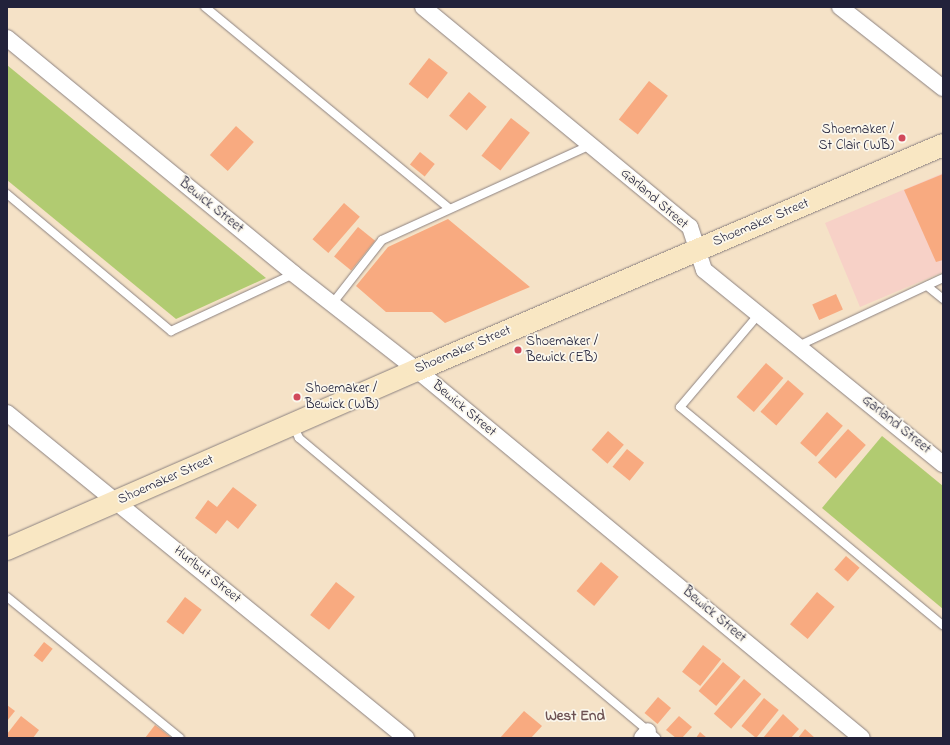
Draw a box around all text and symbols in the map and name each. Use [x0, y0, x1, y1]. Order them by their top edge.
place label: Shoemaker / St Clair (WB) [819, 122, 894, 154]
marker: Shoemaker / St Clair (WB) [897, 133, 907, 143]
street label: Garland Street [617, 165, 691, 233]
street label: Bewick Street [175, 175, 247, 237]
street label: Shoemaker Street [710, 195, 812, 251]
street label: Shoemaker Street [412, 322, 514, 378]
place label: Shoemaker / Bewick (EB) [526, 334, 598, 366]
marker: Shoemaker / Bewick (EB) [513, 345, 523, 355]
street label: Bewick Street [429, 377, 499, 441]
place label: Shoemaker / Bewick (WB) [305, 381, 379, 414]
marker: Shoemaker / Bewick (WB) [292, 392, 302, 402]
street label: Garland Street [858, 392, 934, 458]
street label: Shoemaker Street [115, 451, 217, 509]
street label: Hurlbut Street [170, 543, 244, 607]
street label: Bewick Street [679, 583, 749, 647]
district label: West End [545, 708, 605, 726]

